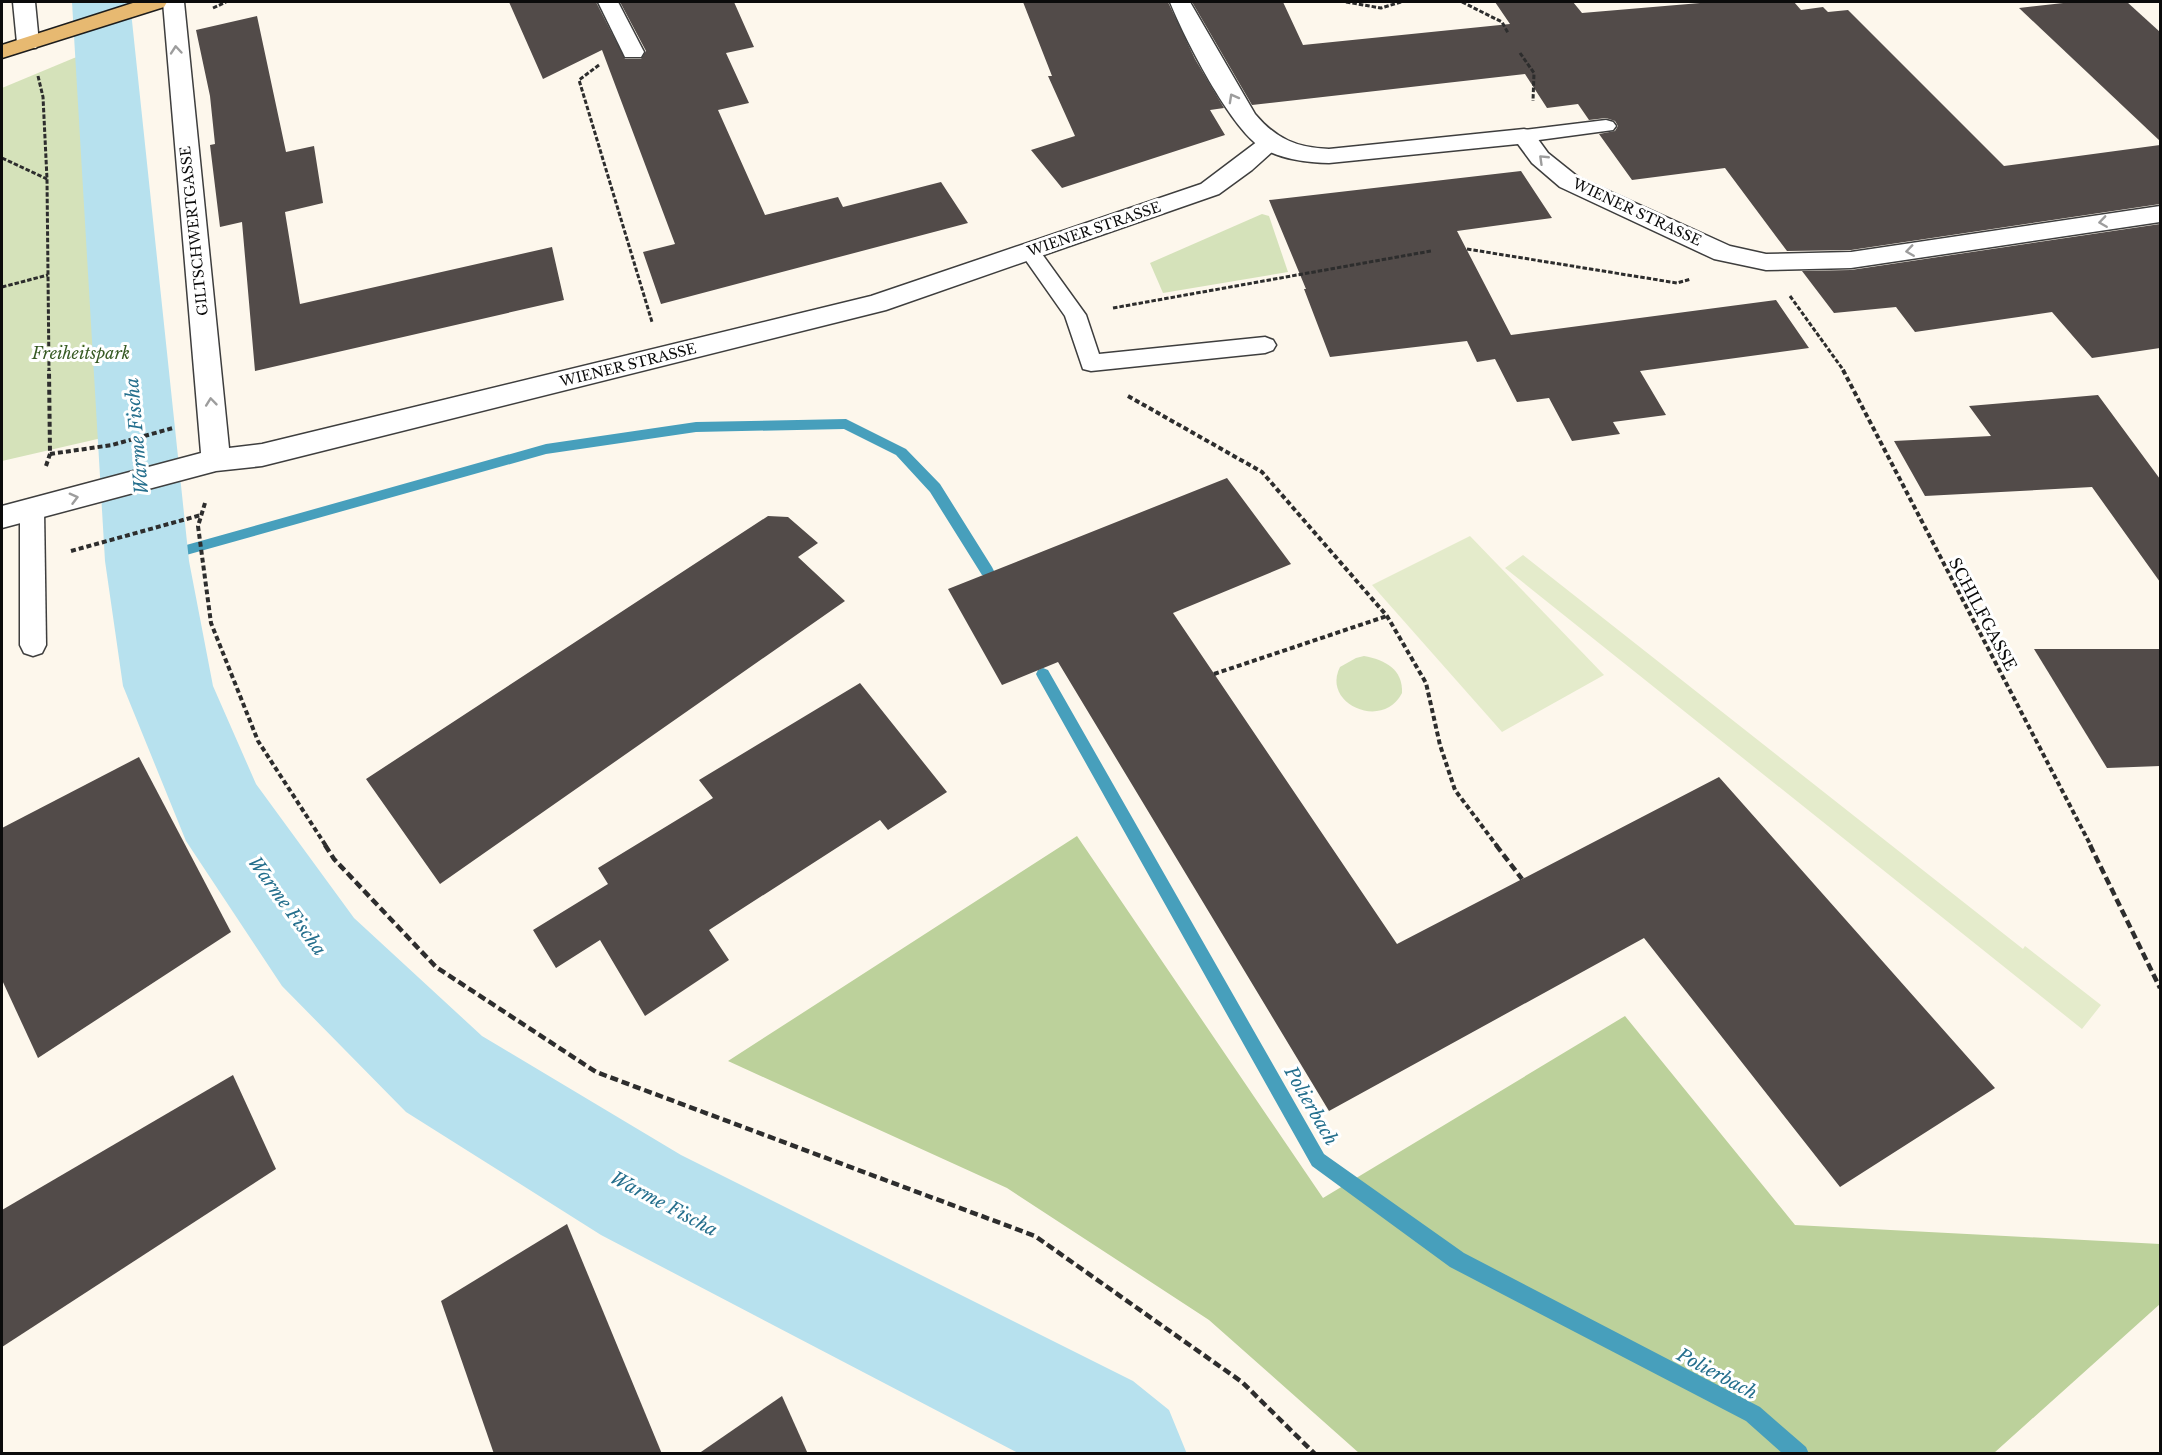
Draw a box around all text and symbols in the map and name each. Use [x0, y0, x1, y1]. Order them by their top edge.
one-way arrow [170, 45, 183, 55]
one-way arrow [1229, 94, 1241, 104]
street label: GILTSCHWERTGASSE [176, 145, 212, 317]
one-way arrow [1540, 156, 1551, 167]
street label: WIENER STRASSE [1569, 174, 1704, 250]
street label: WIENER STRASSE [1024, 198, 1163, 261]
one-way arrow [2098, 216, 2107, 228]
one-way arrow [1905, 245, 1914, 257]
street label: WIENER STRASSE [557, 339, 698, 391]
park label: Freiheitspark [31, 343, 130, 363]
water label: Warme Fischa [121, 377, 153, 495]
one-way arrow [205, 397, 217, 406]
one-way arrow [68, 493, 79, 505]
street label: SCHILFGASSE [1945, 554, 2021, 674]
water label: Warme Fischa [244, 852, 330, 960]
water label: Polierbach [1279, 1062, 1342, 1149]
water label: Warme Fischa [607, 1167, 721, 1241]
water label: Polierbach [1672, 1343, 1761, 1404]

